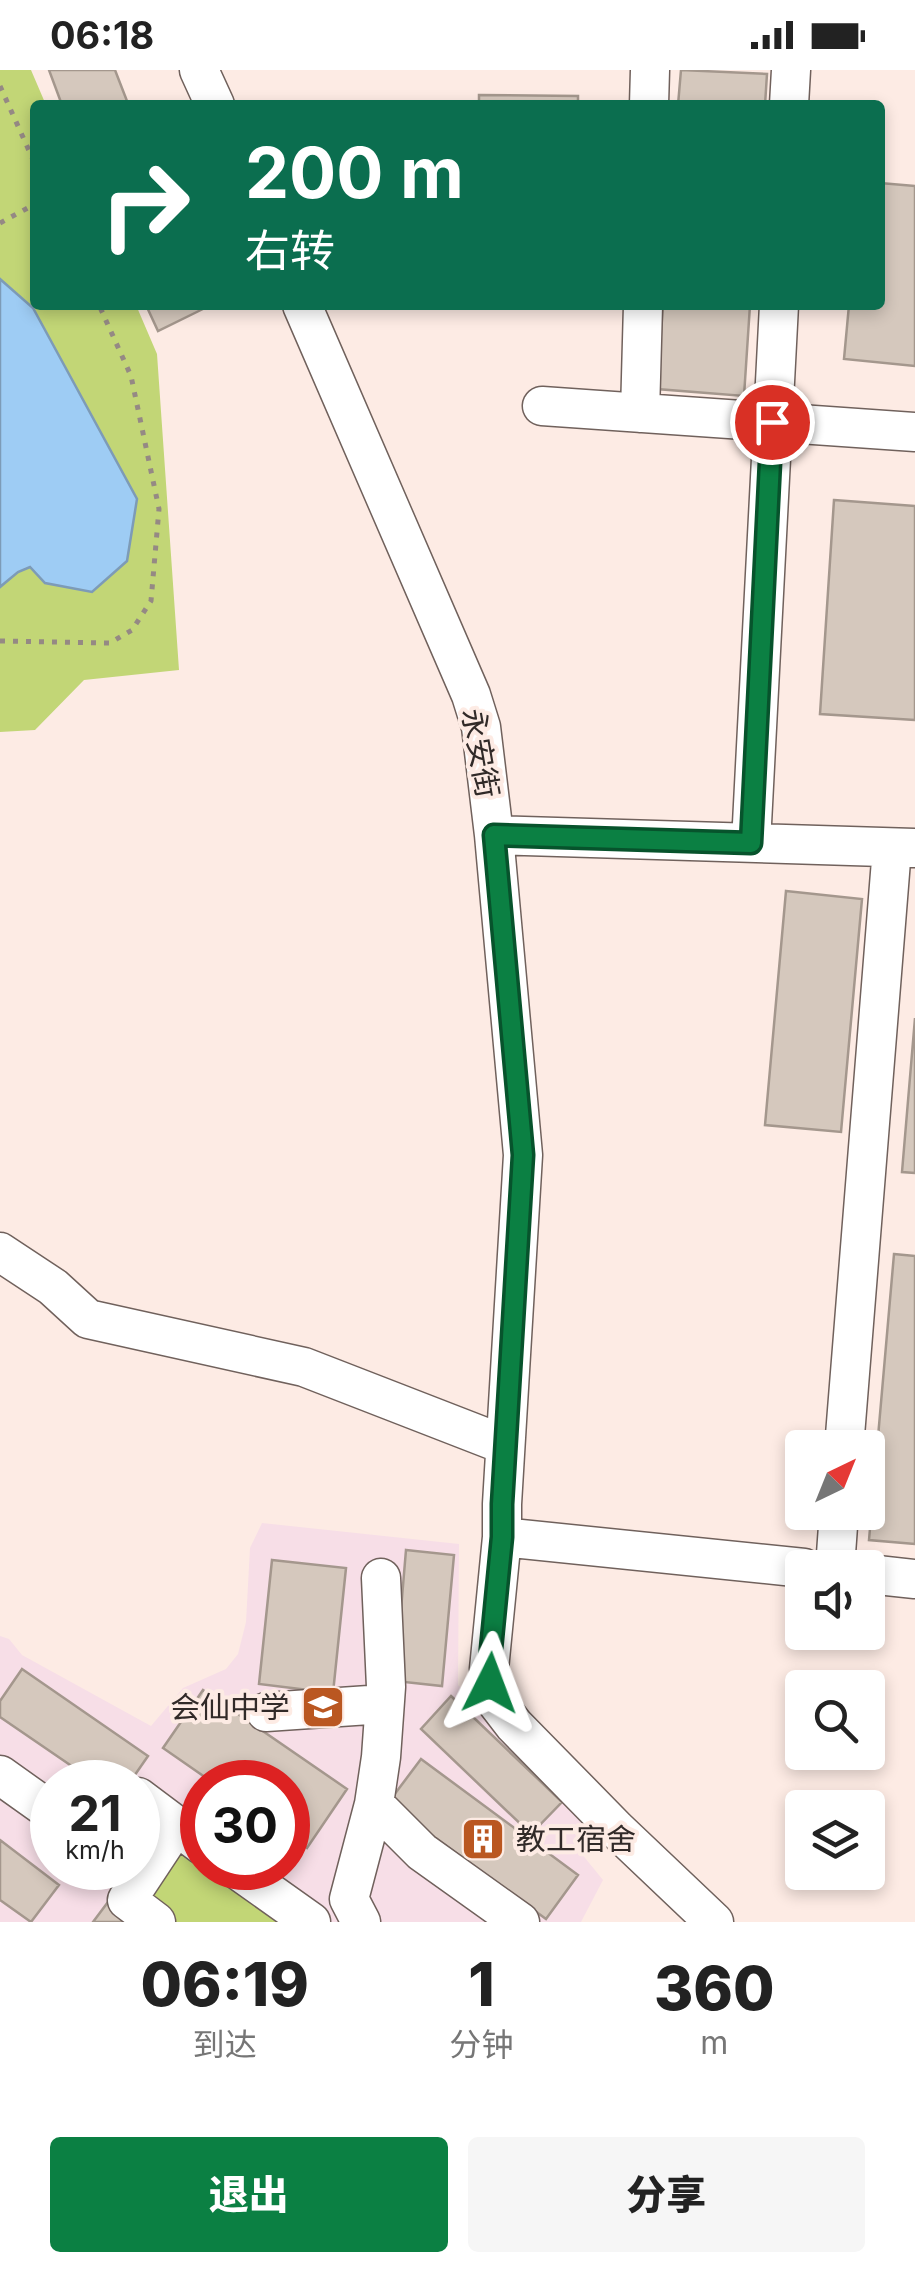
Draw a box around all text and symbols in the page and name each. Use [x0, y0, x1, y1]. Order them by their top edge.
text: 06:18 [50, 12, 154, 58]
text: 200 m [245, 130, 464, 215]
icon: right [80, 140, 210, 270]
text: 右转 [245, 223, 335, 278]
pin [730, 380, 815, 465]
icon: arrive [745, 395, 800, 450]
street label: 永安街 [455, 706, 507, 800]
north arrow [785, 1430, 885, 1530]
map controls [785, 1430, 885, 1890]
button: sound [785, 1550, 885, 1650]
position arrow [438, 1631, 542, 1735]
button: search [785, 1670, 885, 1770]
school or university icon: 会仙中学 [300, 1684, 346, 1730]
place label: 会仙中学 [170, 1689, 290, 1725]
speed limit sign: 30 [180, 1760, 310, 1890]
text: 21 [68, 1783, 122, 1843]
button: layers [785, 1790, 885, 1890]
building icon: 教工宿舍 [460, 1816, 506, 1862]
place label: 教工宿舍 [516, 1821, 636, 1857]
text: km/h [65, 1835, 125, 1865]
text: 06:19 [140, 1948, 309, 2020]
text: 1 [468, 1948, 495, 2020]
text: 360 [654, 1952, 775, 2024]
text: m [700, 2023, 728, 2062]
text: 到达 [193, 2025, 257, 2064]
text: 分钟 [449, 2025, 513, 2064]
button: 退出 [50, 2137, 448, 2252]
button: 分享 [468, 2137, 865, 2252]

